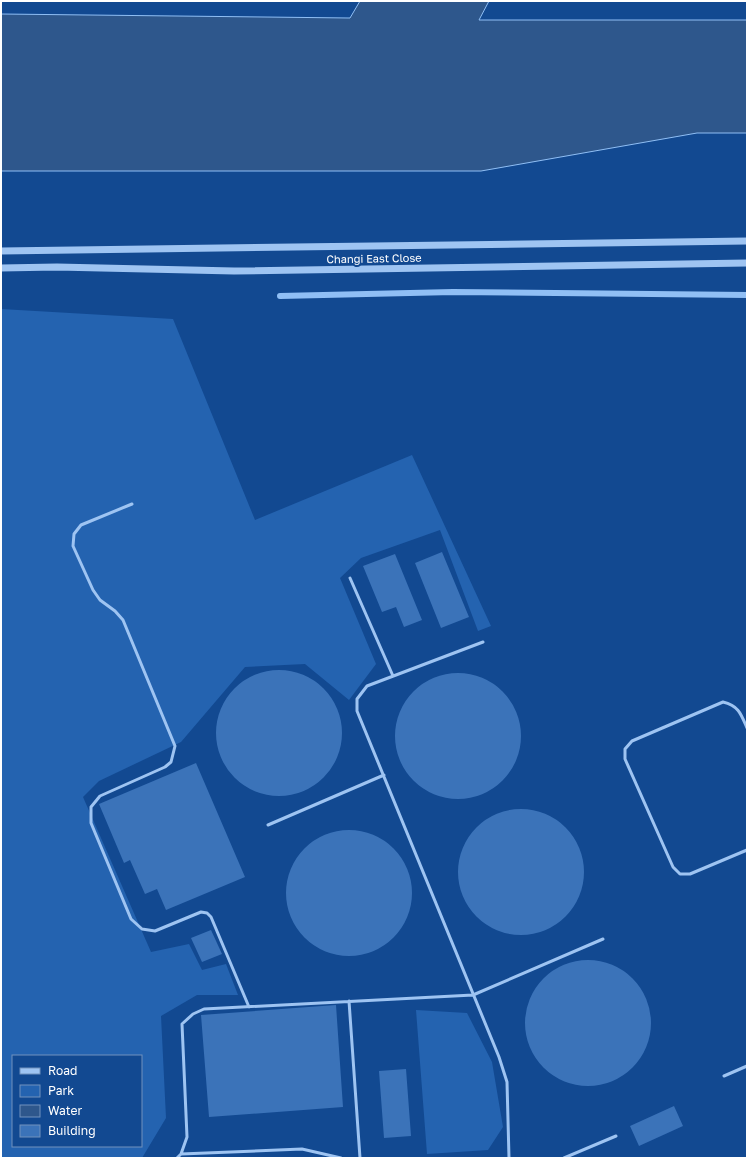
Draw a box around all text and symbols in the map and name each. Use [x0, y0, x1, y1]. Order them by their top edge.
street label: Changi East Close [326, 251, 422, 265]
legend [12, 1055, 142, 1147]
text: Road [48, 1063, 77, 1078]
text: Park [48, 1083, 74, 1098]
text: Water [48, 1103, 82, 1118]
text: Building [48, 1123, 96, 1138]

